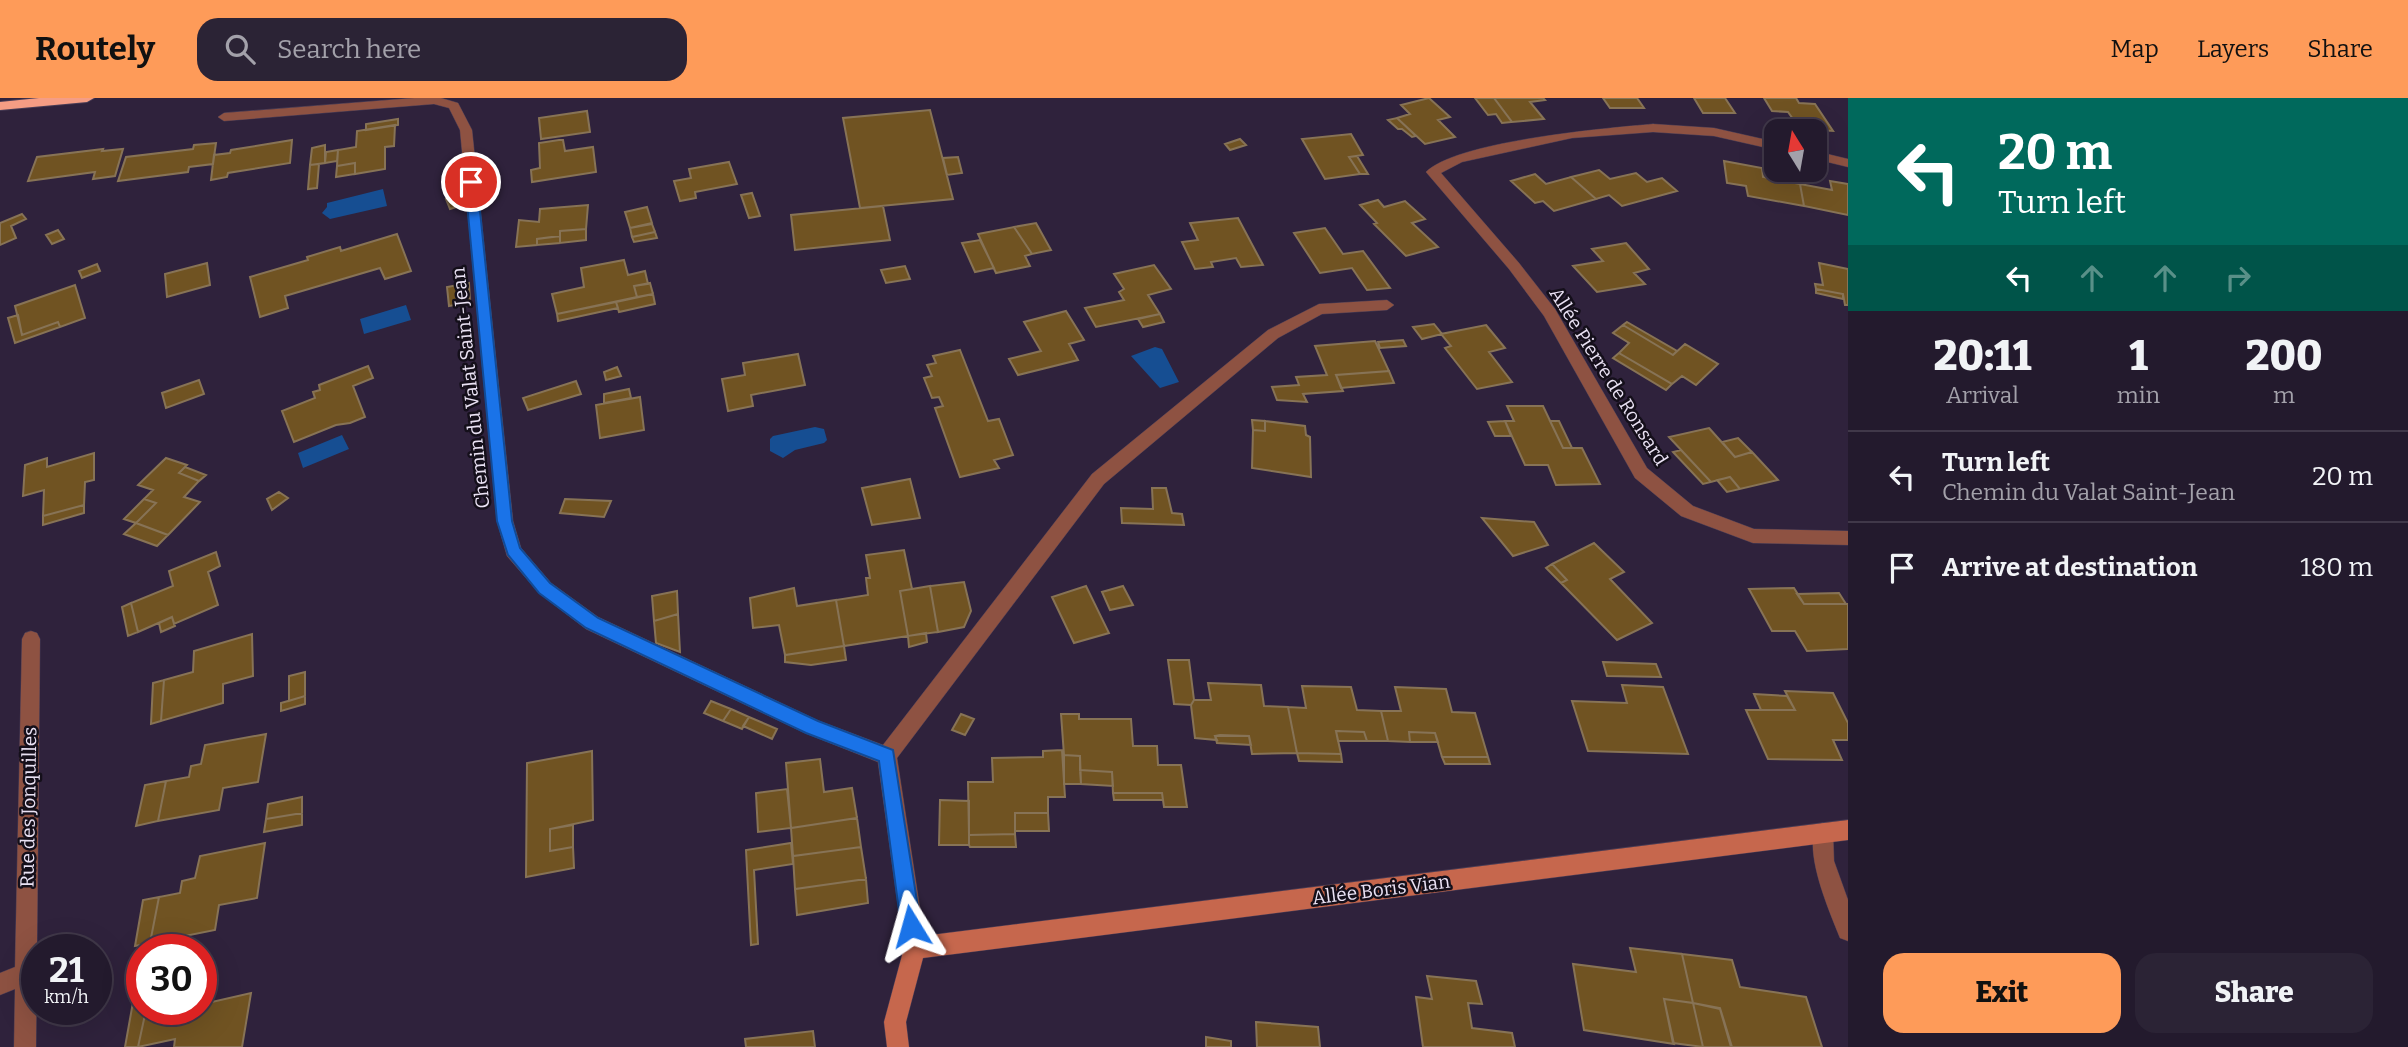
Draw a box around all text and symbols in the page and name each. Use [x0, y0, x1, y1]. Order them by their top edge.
search box [197, 18, 687, 81]
text: Routely [35, 29, 155, 69]
icon: search [221, 30, 259, 68]
text: Search here [277, 34, 421, 65]
text: Map [2111, 35, 2159, 63]
text: Layers [2197, 35, 2269, 63]
text: Share [2307, 35, 2373, 63]
north arrow [1764, 119, 1827, 182]
map controls [1764, 119, 1827, 182]
text: 20 m [1998, 123, 2112, 182]
icon: left [1883, 126, 1974, 217]
pin [441, 152, 501, 212]
icon: arrive [452, 163, 490, 201]
text: Turn left [1998, 183, 2126, 221]
icon: left [2000, 259, 2038, 297]
icon: ahead [2073, 259, 2111, 297]
icon: ahead [2146, 259, 2184, 297]
icon: right [2219, 259, 2257, 297]
street label: Chemin du Valat Saint-Jean [446, 266, 495, 510]
street label: Allée Pierre de Ronsard [1544, 283, 1673, 469]
text: 20:11 [1933, 331, 2031, 381]
text: 1 [2129, 331, 2148, 381]
text: 200 [2246, 331, 2323, 381]
text: Arrival [1946, 381, 2019, 409]
text: min [2117, 381, 2160, 409]
text: m [2273, 381, 2295, 409]
text: Turn left [1942, 447, 2050, 478]
icon: left [1883, 458, 1921, 496]
text: 20 m [2312, 461, 2373, 492]
text: Chemin du Valat Saint-Jean [1942, 478, 2235, 506]
icon: arrive [1883, 549, 1921, 587]
text: Arrive at destination [1942, 552, 2197, 583]
text: 180 m [2300, 552, 2373, 583]
street label: Rue des Jonquilles [16, 727, 41, 887]
street label: Allée Boris Vian [1311, 870, 1451, 909]
position arrow [874, 889, 948, 963]
speed limit sign: 30 [126, 934, 217, 1025]
text: 21 [49, 949, 84, 991]
button: Exit [1883, 953, 2121, 1033]
button: Share [2135, 953, 2373, 1033]
text: km/h [44, 986, 89, 1008]

